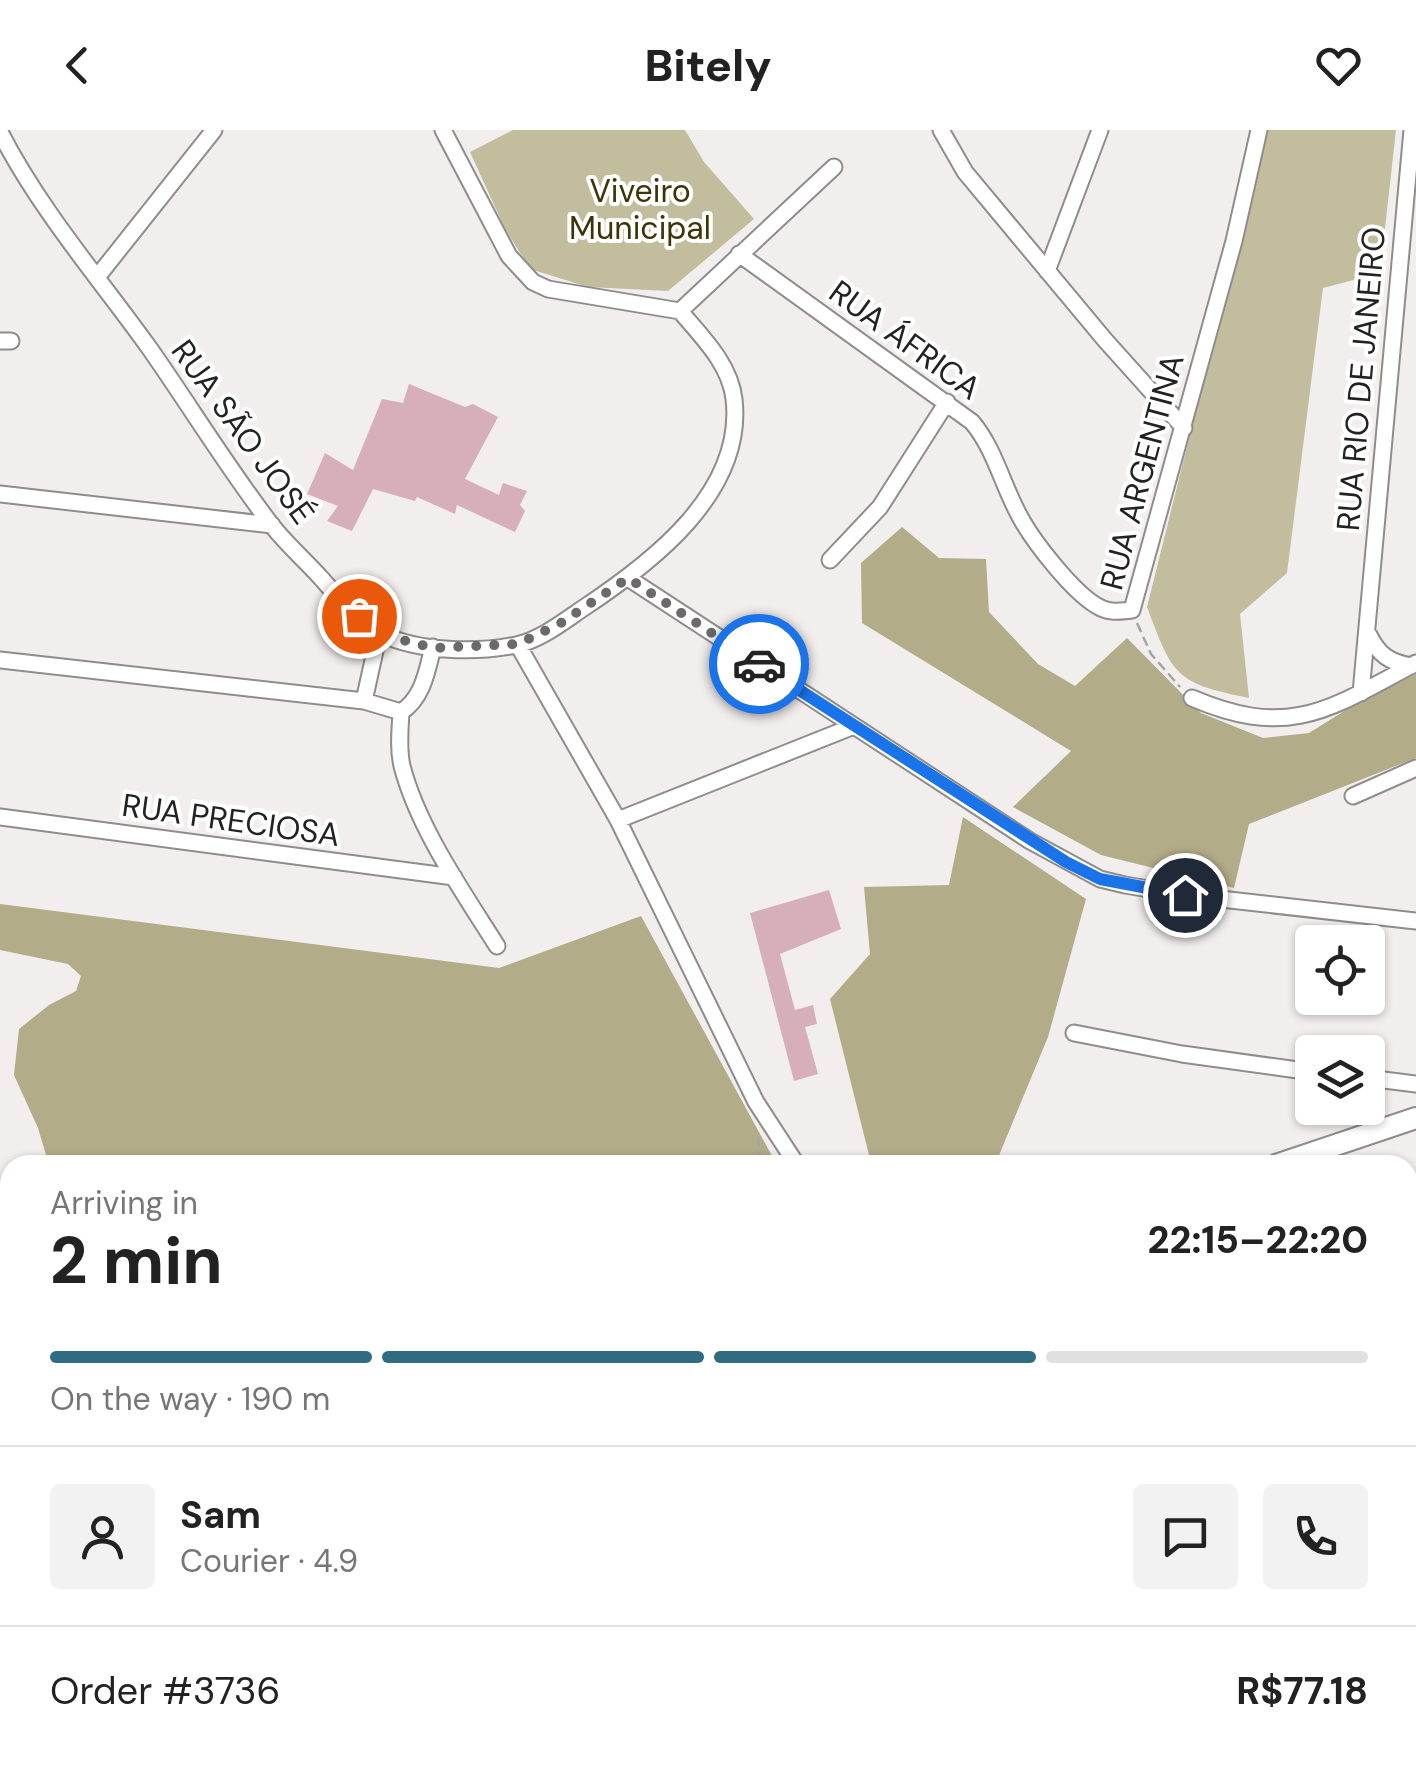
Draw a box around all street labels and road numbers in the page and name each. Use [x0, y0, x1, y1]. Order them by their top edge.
street label: RUA RIO DE JANEIRO [1327, 225, 1395, 533]
street label: RUA ÁFRICA [821, 271, 989, 409]
street label: RUA SÃO JOSÉ [162, 331, 324, 533]
street label: RUA ARGENTINA [1090, 350, 1194, 594]
street label: RUA PRECIOSA [119, 784, 343, 856]

